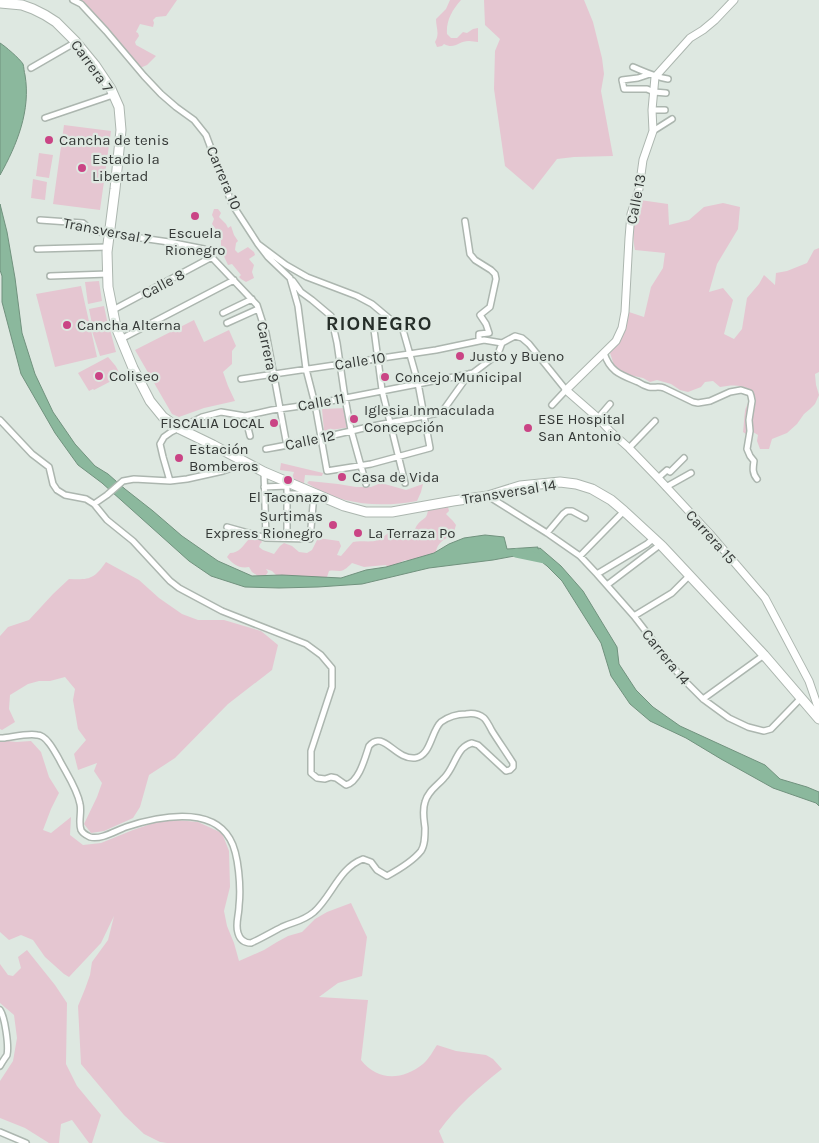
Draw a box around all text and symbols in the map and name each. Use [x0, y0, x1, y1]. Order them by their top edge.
street label: Carrera 7 [67, 36, 117, 96]
place label: Cancha de tenis [59, 131, 169, 149]
marker: Cancha de tenis [43, 134, 55, 146]
street label: Carrera 10 [203, 144, 245, 212]
place label: Estadio la Libertad [92, 150, 160, 185]
marker: Estadio la Libertad [76, 162, 88, 174]
street label: Calle 13 [622, 172, 650, 226]
marker: Escuela Rionegro [189, 210, 201, 222]
street label: Transversal 7 [62, 214, 152, 248]
place label: Escuela Rionegro [165, 224, 225, 259]
street label: Calle 8 [138, 265, 188, 303]
district label: RIONEGRO [326, 312, 432, 335]
place label: Cancha Alterna [77, 316, 181, 334]
marker: Cancha Alterna [61, 319, 73, 331]
street label: Carrera 9 [253, 320, 283, 384]
place label: Justo y Bueno [470, 347, 564, 365]
street label: Calle 10 [333, 348, 387, 374]
marker: Justo y Bueno [454, 350, 466, 362]
place label: Coliseo [109, 367, 159, 385]
place label: Concejo Municipal [395, 368, 522, 386]
marker: Coliseo [93, 370, 105, 382]
marker: Concejo Municipal [379, 371, 391, 383]
street label: Calle 11 [296, 389, 346, 415]
place label: Iglesia Inmaculada Concepción [364, 401, 495, 436]
place label: ESE Hospital San Antonio [538, 410, 625, 445]
marker: Iglesia Inmaculada Concepción [348, 413, 360, 425]
place label: FISCALIA LOCAL [160, 414, 264, 432]
marker: FISCALIA LOCAL [268, 417, 280, 429]
marker: ESE Hospital San Antonio [522, 422, 534, 434]
street label: Calle 12 [283, 426, 337, 454]
place label: Estación Bomberos [189, 440, 259, 475]
marker: Estación Bomberos [173, 452, 185, 464]
place label: Casa de Vida [352, 468, 439, 486]
marker: Casa de Vida [336, 471, 348, 483]
marker: El Taconazo [282, 474, 294, 486]
street label: Transversal 14 [461, 476, 558, 508]
place label: El Taconazo [248, 488, 328, 506]
street label: Carrera 15 [682, 506, 740, 568]
place label: Surtimas Express Rionegro [205, 507, 323, 542]
marker: Surtimas Express Rionegro [327, 519, 339, 531]
place label: La Terraza Po [368, 524, 455, 542]
marker: La Terraza Po [352, 527, 364, 539]
street label: Carrera 14 [638, 625, 694, 689]

